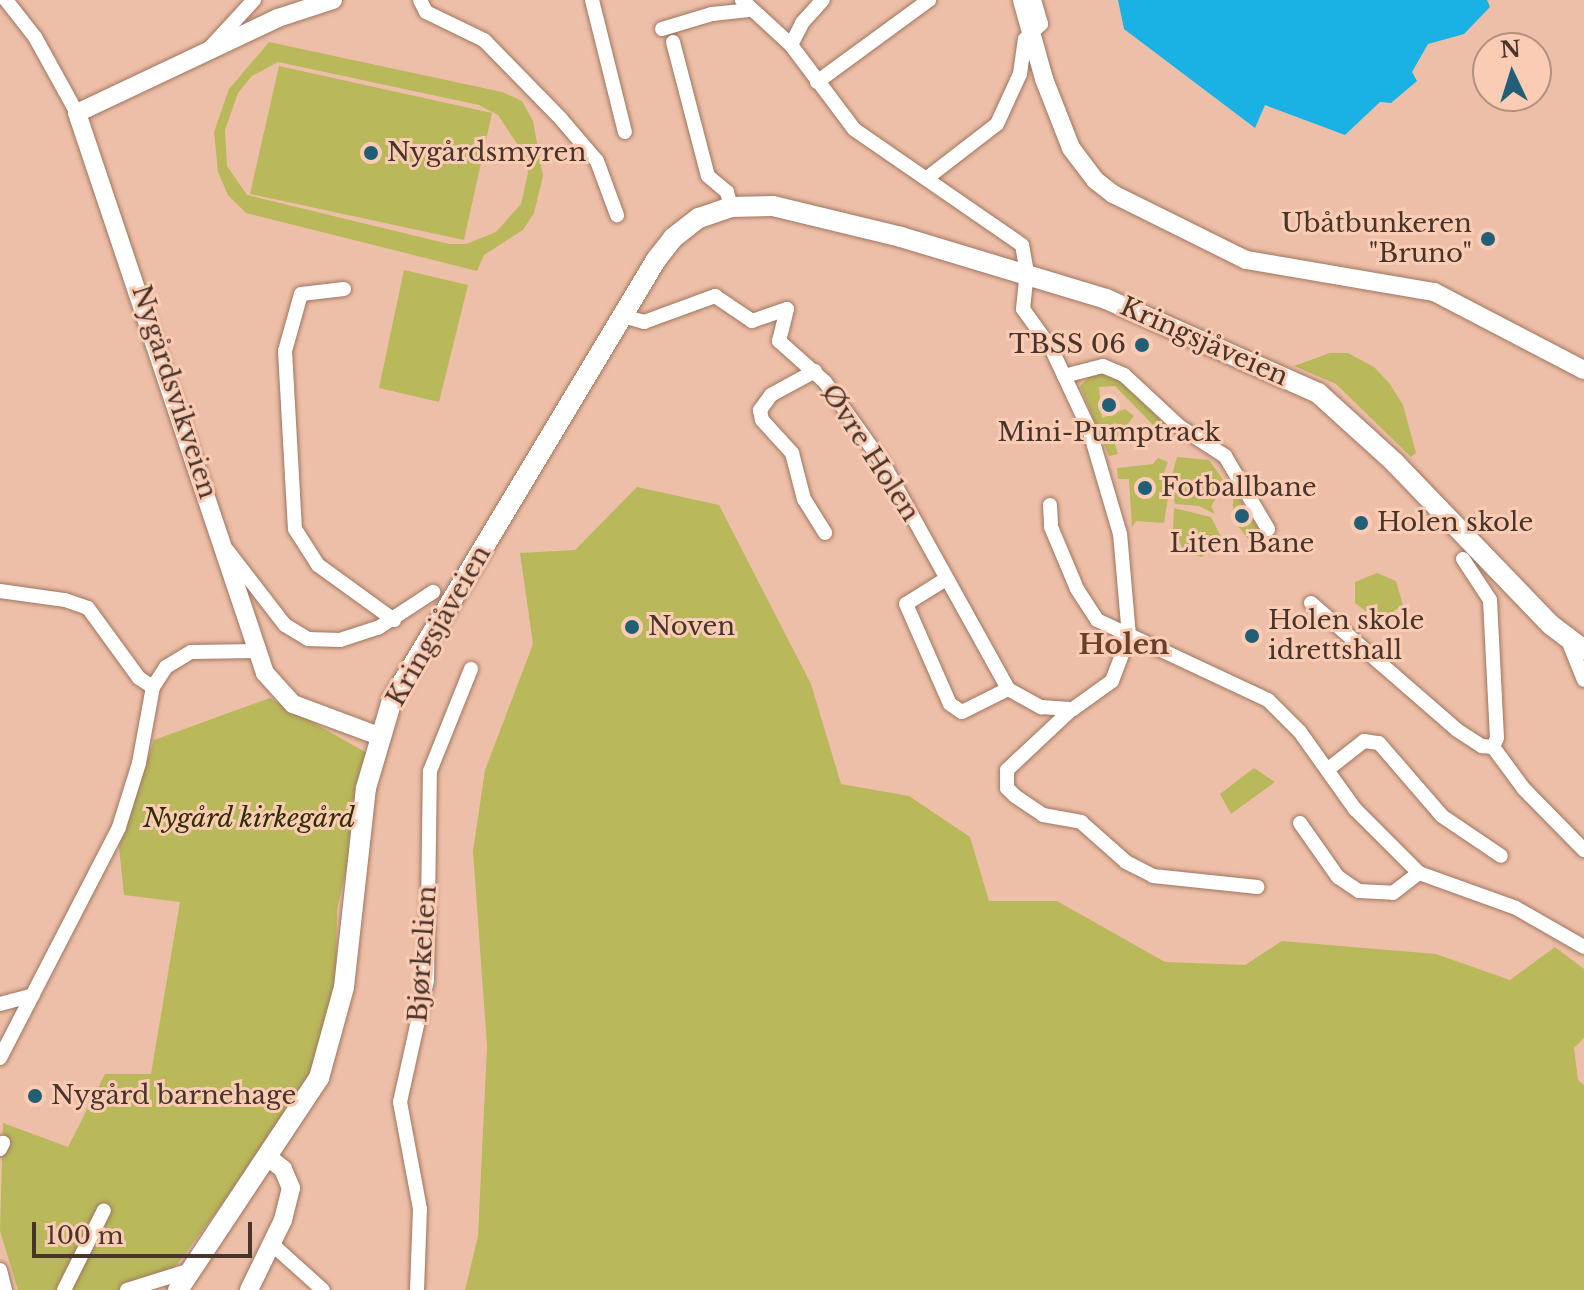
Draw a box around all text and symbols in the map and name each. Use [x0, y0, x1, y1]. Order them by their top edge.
north arrow [1472, 32, 1552, 112]
text: N [1499, 35, 1522, 64]
place label: Nygårdsmyren [387, 137, 586, 169]
marker: Nygårdsmyren [362, 144, 380, 162]
place label: Ubåtbunkeren "Bruno" [1281, 208, 1472, 270]
marker: Ubåtbunkeren "Bruno" [1479, 230, 1497, 248]
street label: Nygårdsvikveien [125, 281, 223, 503]
street label: Kringsjåveien [1115, 291, 1293, 393]
place label: TBSS 06 [1009, 329, 1126, 361]
marker: TBSS 06 [1133, 336, 1151, 354]
street label: Øvre Holen [814, 379, 926, 527]
marker: Mini-Pumptrack [1100, 396, 1118, 414]
place label: Mini-Pumptrack [997, 417, 1221, 449]
place label: Fotballbane [1161, 472, 1317, 504]
marker: Fotballbane [1136, 479, 1154, 497]
marker: Liten Bane [1233, 507, 1251, 525]
place label: Holen skole [1377, 507, 1533, 539]
marker: Holen skole [1352, 514, 1370, 532]
place label: Liten Bane [1169, 528, 1315, 560]
street label: Kringsjåveien [380, 540, 498, 712]
place label: Holen skole idrettshall [1268, 605, 1424, 666]
place label: Noven [648, 611, 735, 643]
marker: Noven [623, 618, 641, 636]
marker: Holen skole idrettshall [1243, 627, 1261, 645]
district label: Holen [1079, 628, 1169, 662]
park label: Nygård kirkegård [143, 803, 355, 835]
street label: Bjørkelien [403, 885, 443, 1023]
place label: Nygård barnehage [51, 1080, 296, 1112]
marker: Nygård barnehage [26, 1087, 44, 1105]
scale bar [36, 1206, 256, 1256]
text: 100 m [46, 1221, 124, 1250]

